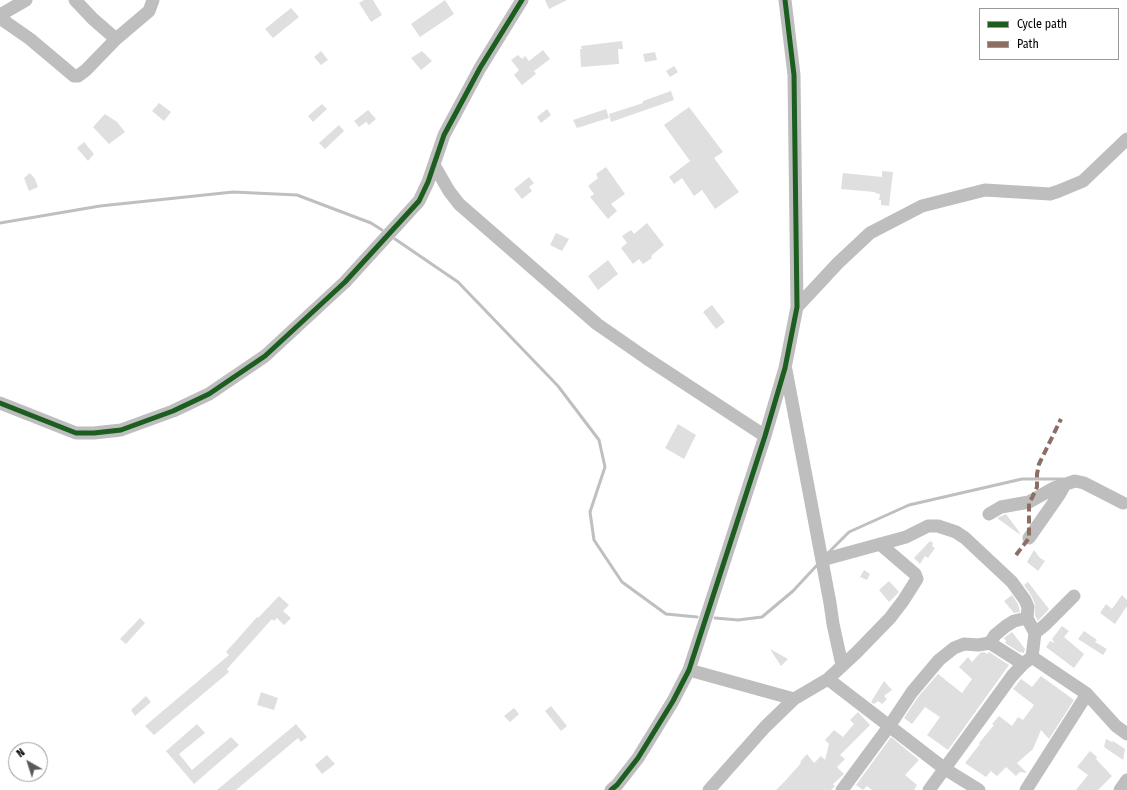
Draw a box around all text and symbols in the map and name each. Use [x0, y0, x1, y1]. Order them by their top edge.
legend [979, 8, 1119, 60]
text: Cycle path [1017, 17, 1067, 31]
text: Path [1017, 37, 1039, 51]
north arrow [8, 742, 48, 782]
text: N [14, 746, 27, 760]

